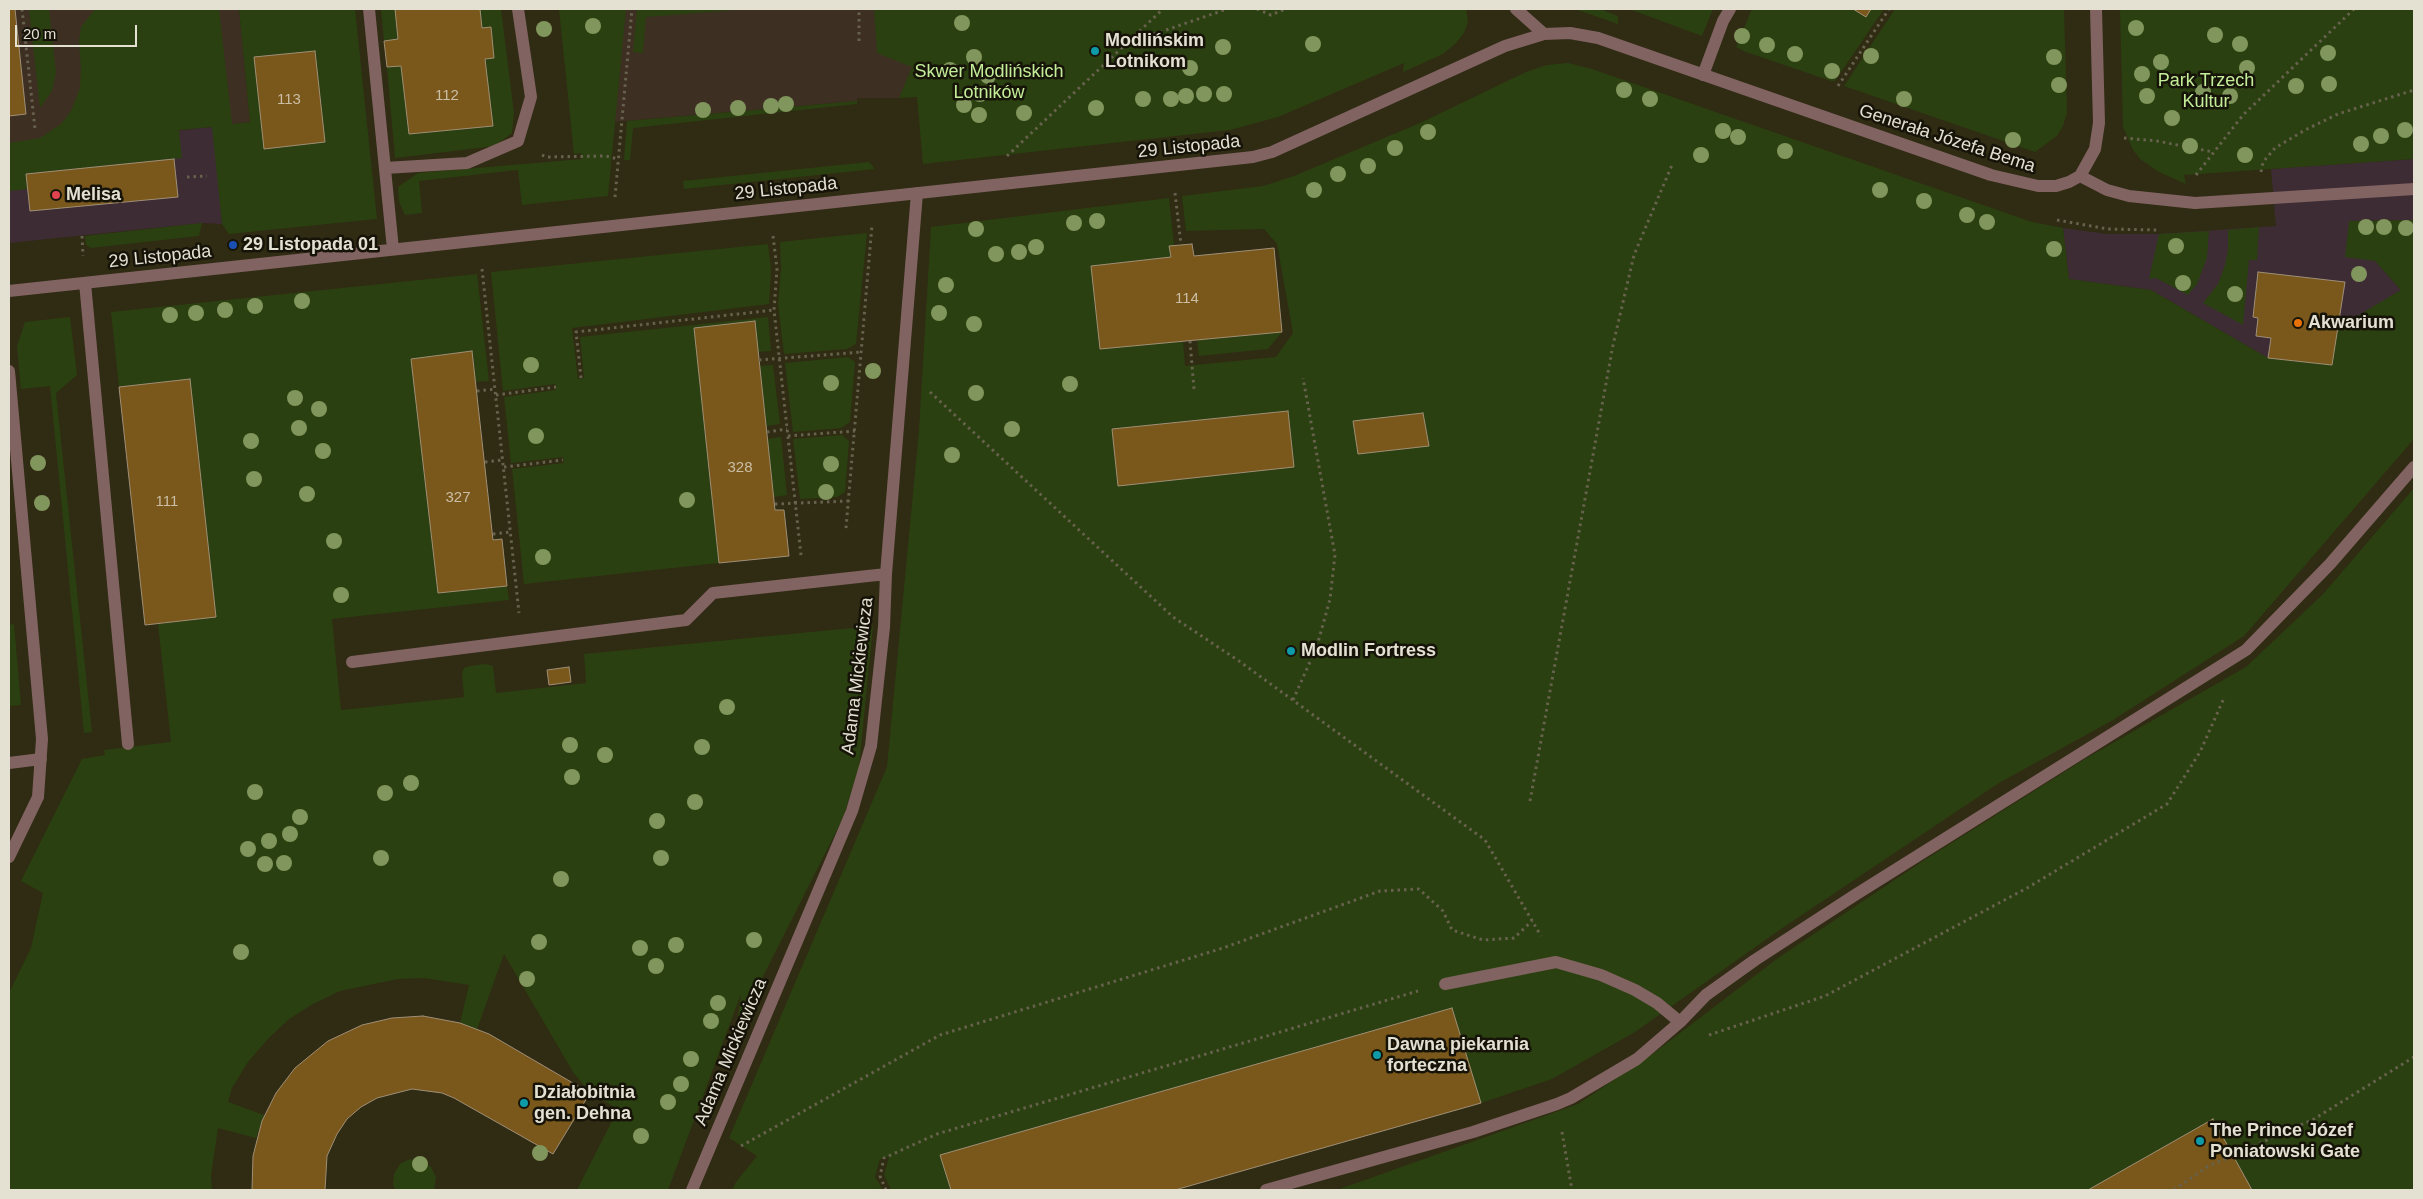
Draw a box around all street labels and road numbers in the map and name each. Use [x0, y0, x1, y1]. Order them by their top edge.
street label: Generała Józefa Bema [1856, 100, 2038, 178]
street label: 29 Listopada [1137, 131, 1241, 163]
street label: 29 Listopada [734, 173, 838, 205]
street label: 29 Listopada [108, 241, 212, 273]
street label: Adama Mickiewicza [838, 596, 878, 756]
street label: Adama Mickiewicza [690, 975, 772, 1129]

